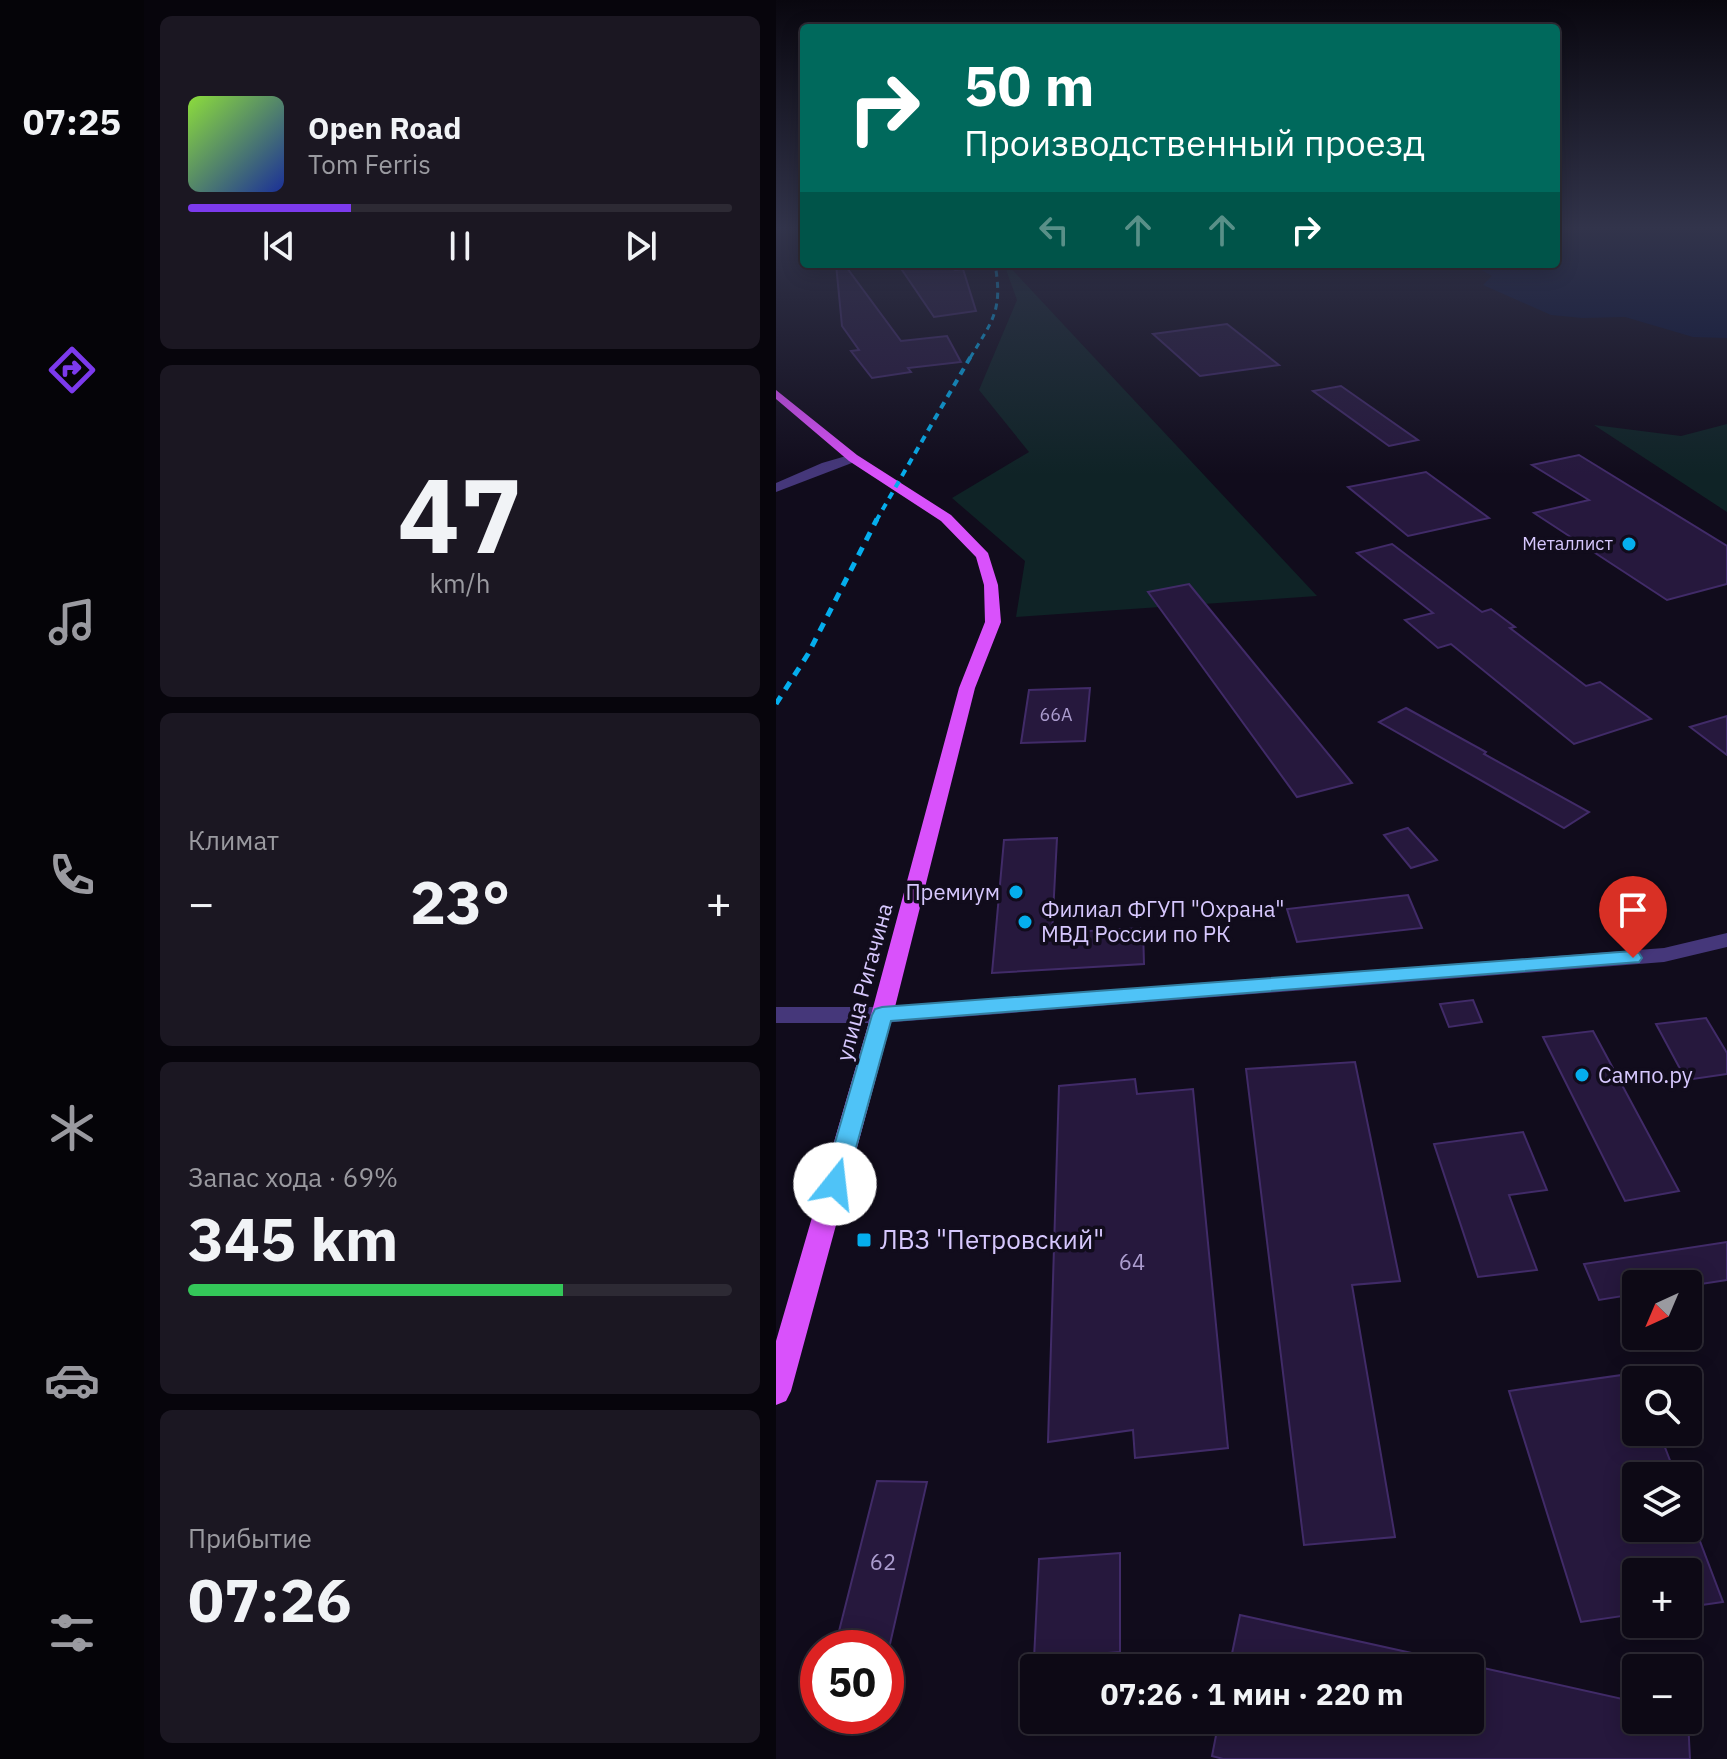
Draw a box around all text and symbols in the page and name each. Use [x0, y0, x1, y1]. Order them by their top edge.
text: 50 m [964, 49, 1094, 121]
icon: right [832, 56, 936, 160]
text: 07:25 [23, 98, 121, 145]
text: Open Road [308, 108, 461, 147]
text: Производственный проезд [964, 119, 1425, 166]
text: Tom Ferris [308, 147, 431, 181]
icon: left [1032, 208, 1076, 252]
icon: ahead [1116, 208, 1160, 252]
icon: ahead [1200, 208, 1244, 252]
icon: right [1284, 208, 1328, 252]
icon: previous [257, 224, 301, 268]
icon: pause [438, 224, 482, 268]
icon: next [619, 224, 663, 268]
icon: directions [44, 342, 100, 398]
text: 47 [398, 446, 522, 582]
place label: Металлист [1522, 532, 1613, 555]
marker: Металлист [1620, 535, 1638, 553]
text: km/h [429, 566, 491, 600]
icon: music [44, 594, 100, 650]
house number: 66А [1039, 703, 1073, 726]
text: Климат [188, 823, 279, 857]
icon: phone [44, 847, 100, 903]
text: 23° [410, 862, 510, 941]
text: − [188, 874, 214, 931]
text: + [706, 874, 732, 931]
pin [1599, 876, 1667, 958]
place label: Премиум [905, 877, 1000, 906]
marker: Премиум [1007, 883, 1025, 901]
icon: arrive [1611, 888, 1655, 932]
place label: Филиал ФГУП "Охрана" МВД России по РК [1041, 894, 1284, 948]
street label: улица Ригачина [828, 899, 899, 1064]
marker: Филиал ФГУП "Охрана" МВД России по РК [1016, 913, 1034, 931]
place label: Сампо.ру [1598, 1060, 1693, 1089]
marker: Сампо.ру [1573, 1066, 1591, 1084]
icon: climate [44, 1100, 100, 1156]
position arrow [793, 1142, 877, 1226]
text: Запас хода · 69% [188, 1160, 398, 1194]
text: 345 km [188, 1199, 398, 1278]
place label: ЛВЗ "Петровский" [880, 1222, 1104, 1256]
marker: ЛВЗ "Петровский" [855, 1231, 873, 1249]
house number: 64 [1119, 1247, 1145, 1276]
north arrow [1622, 1270, 1702, 1350]
map controls [1622, 1270, 1702, 1734]
icon: car [44, 1352, 100, 1408]
button: search [1622, 1366, 1702, 1446]
button: layers [1622, 1462, 1702, 1542]
text: Прибытие [188, 1521, 312, 1555]
house number: 62 [870, 1547, 896, 1576]
button: + [1622, 1558, 1702, 1638]
text: 07:26 [188, 1560, 352, 1639]
icon: filters [44, 1605, 100, 1661]
speed limit sign: 50 [800, 1630, 904, 1734]
button: − [1622, 1654, 1702, 1734]
text: 07:26 · 1 мин · 220 m [1100, 1674, 1404, 1713]

